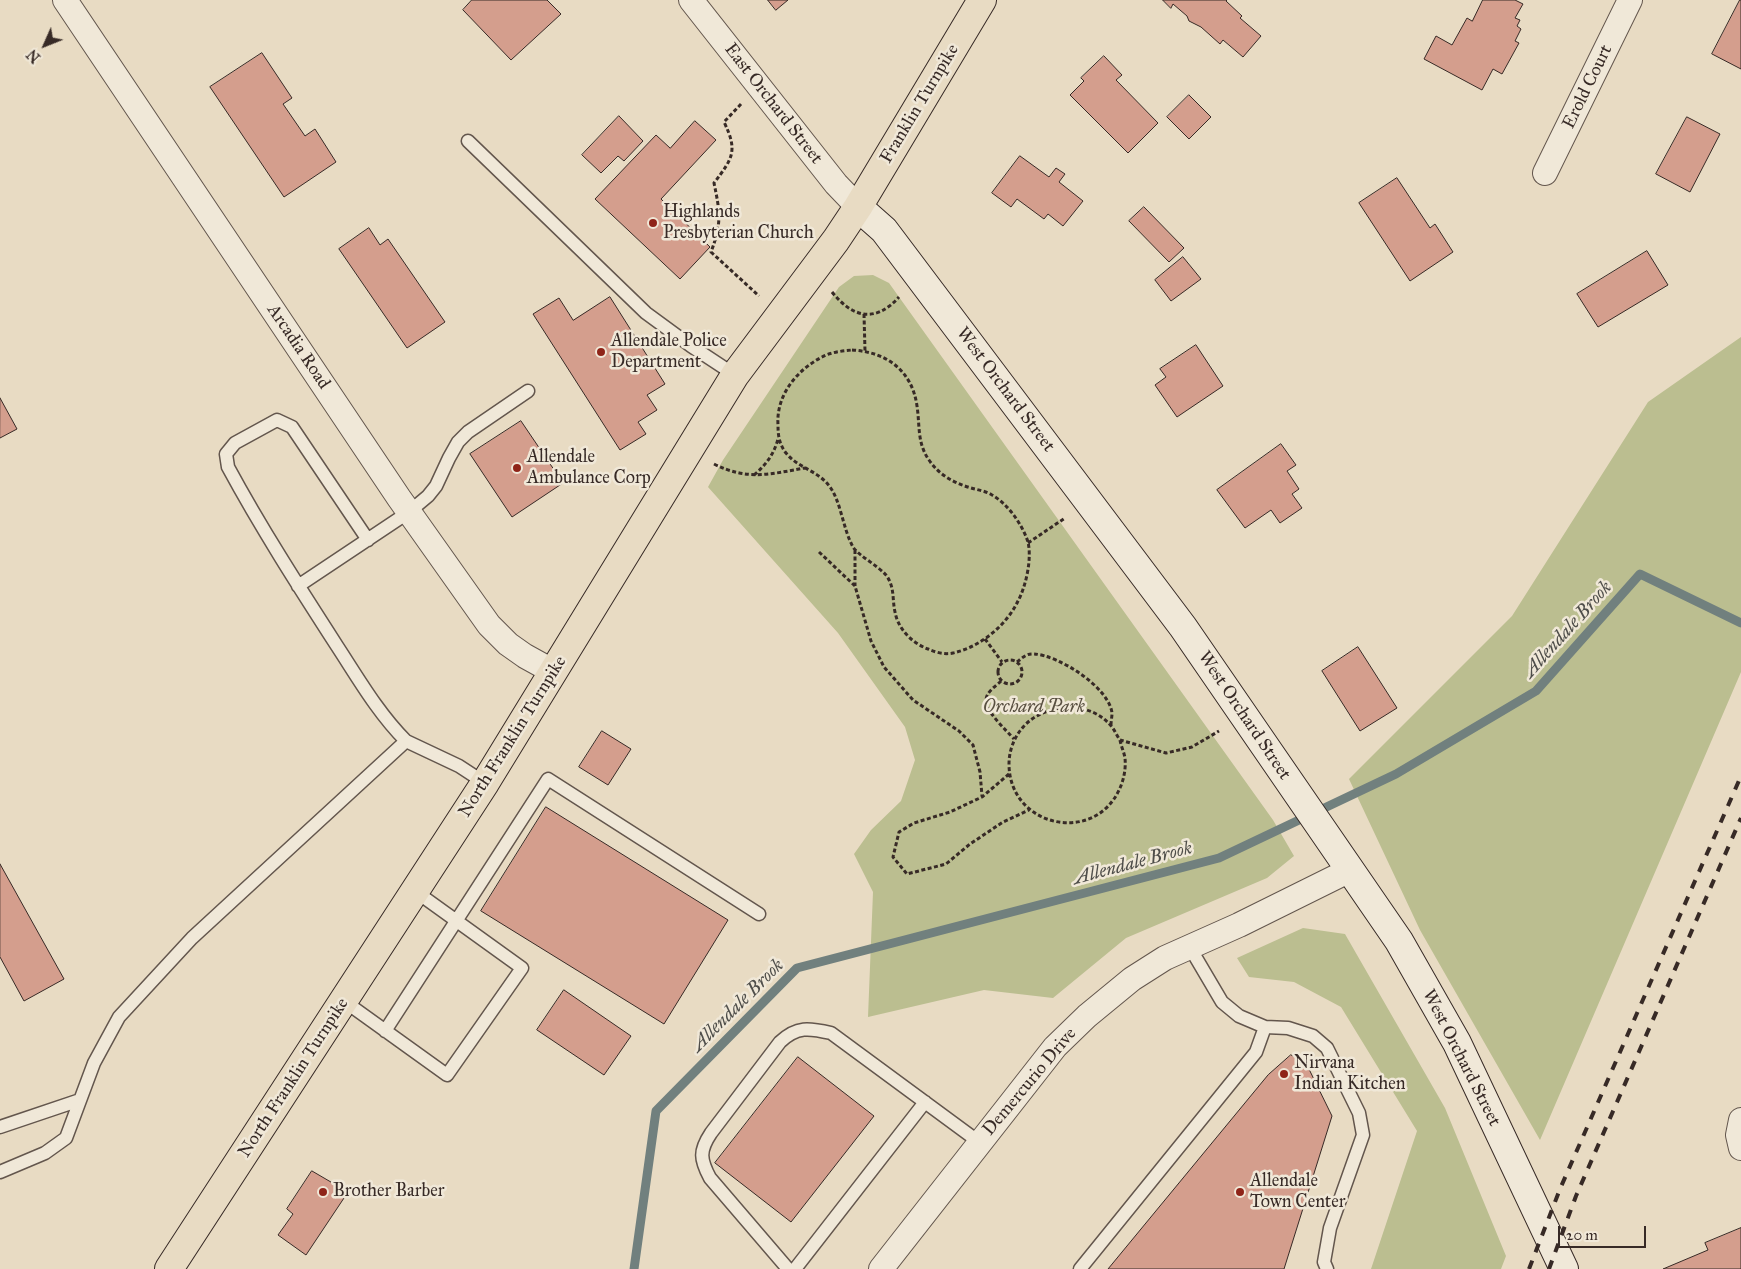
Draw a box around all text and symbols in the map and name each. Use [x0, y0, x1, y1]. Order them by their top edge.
north arrow [20, 20, 70, 70]
street label: East Orchard Street [719, 39, 827, 169]
street label: Franklin Turnpike [876, 41, 964, 167]
street label: Erold Court [1558, 42, 1618, 132]
text: N [24, 46, 44, 66]
place label: Highlands Presbyterian Church [663, 202, 814, 244]
marker: Highlands Presbyterian Church [647, 217, 659, 229]
street label: Arcadia Road [262, 300, 334, 394]
street label: West Orchard Street [951, 323, 1059, 457]
place label: Allendale Police Department [611, 331, 727, 374]
marker: Allendale Police Department [595, 346, 607, 358]
place label: Allendale Ambulance Corp [527, 447, 651, 489]
marker: Allendale Ambulance Corp [511, 462, 523, 474]
water label: Allendale Brook [1519, 577, 1617, 683]
street label: West Orchard Street [1193, 648, 1295, 784]
street label: North Franklin Turnpike [455, 652, 571, 822]
park label: Orchard Park [983, 697, 1085, 719]
water label: Allendale Brook [1071, 837, 1195, 891]
water label: Allendale Brook [687, 955, 789, 1057]
street label: West Orchard Street [1417, 986, 1505, 1130]
street label: North Franklin Turnpike [234, 994, 354, 1162]
street label: Demercurio Drive [979, 1024, 1081, 1140]
place label: Nirvana Indian Kitchen [1294, 1053, 1405, 1096]
marker: Nirvana Indian Kitchen [1278, 1068, 1290, 1080]
place label: Allendale Town Center [1250, 1171, 1345, 1214]
place label: Brother Barber [333, 1181, 444, 1203]
marker: Brother Barber [317, 1186, 329, 1198]
marker: Allendale Town Center [1234, 1186, 1246, 1198]
scale bar [1561, 1216, 1648, 1248]
text: 20 m [1566, 1226, 1598, 1244]

